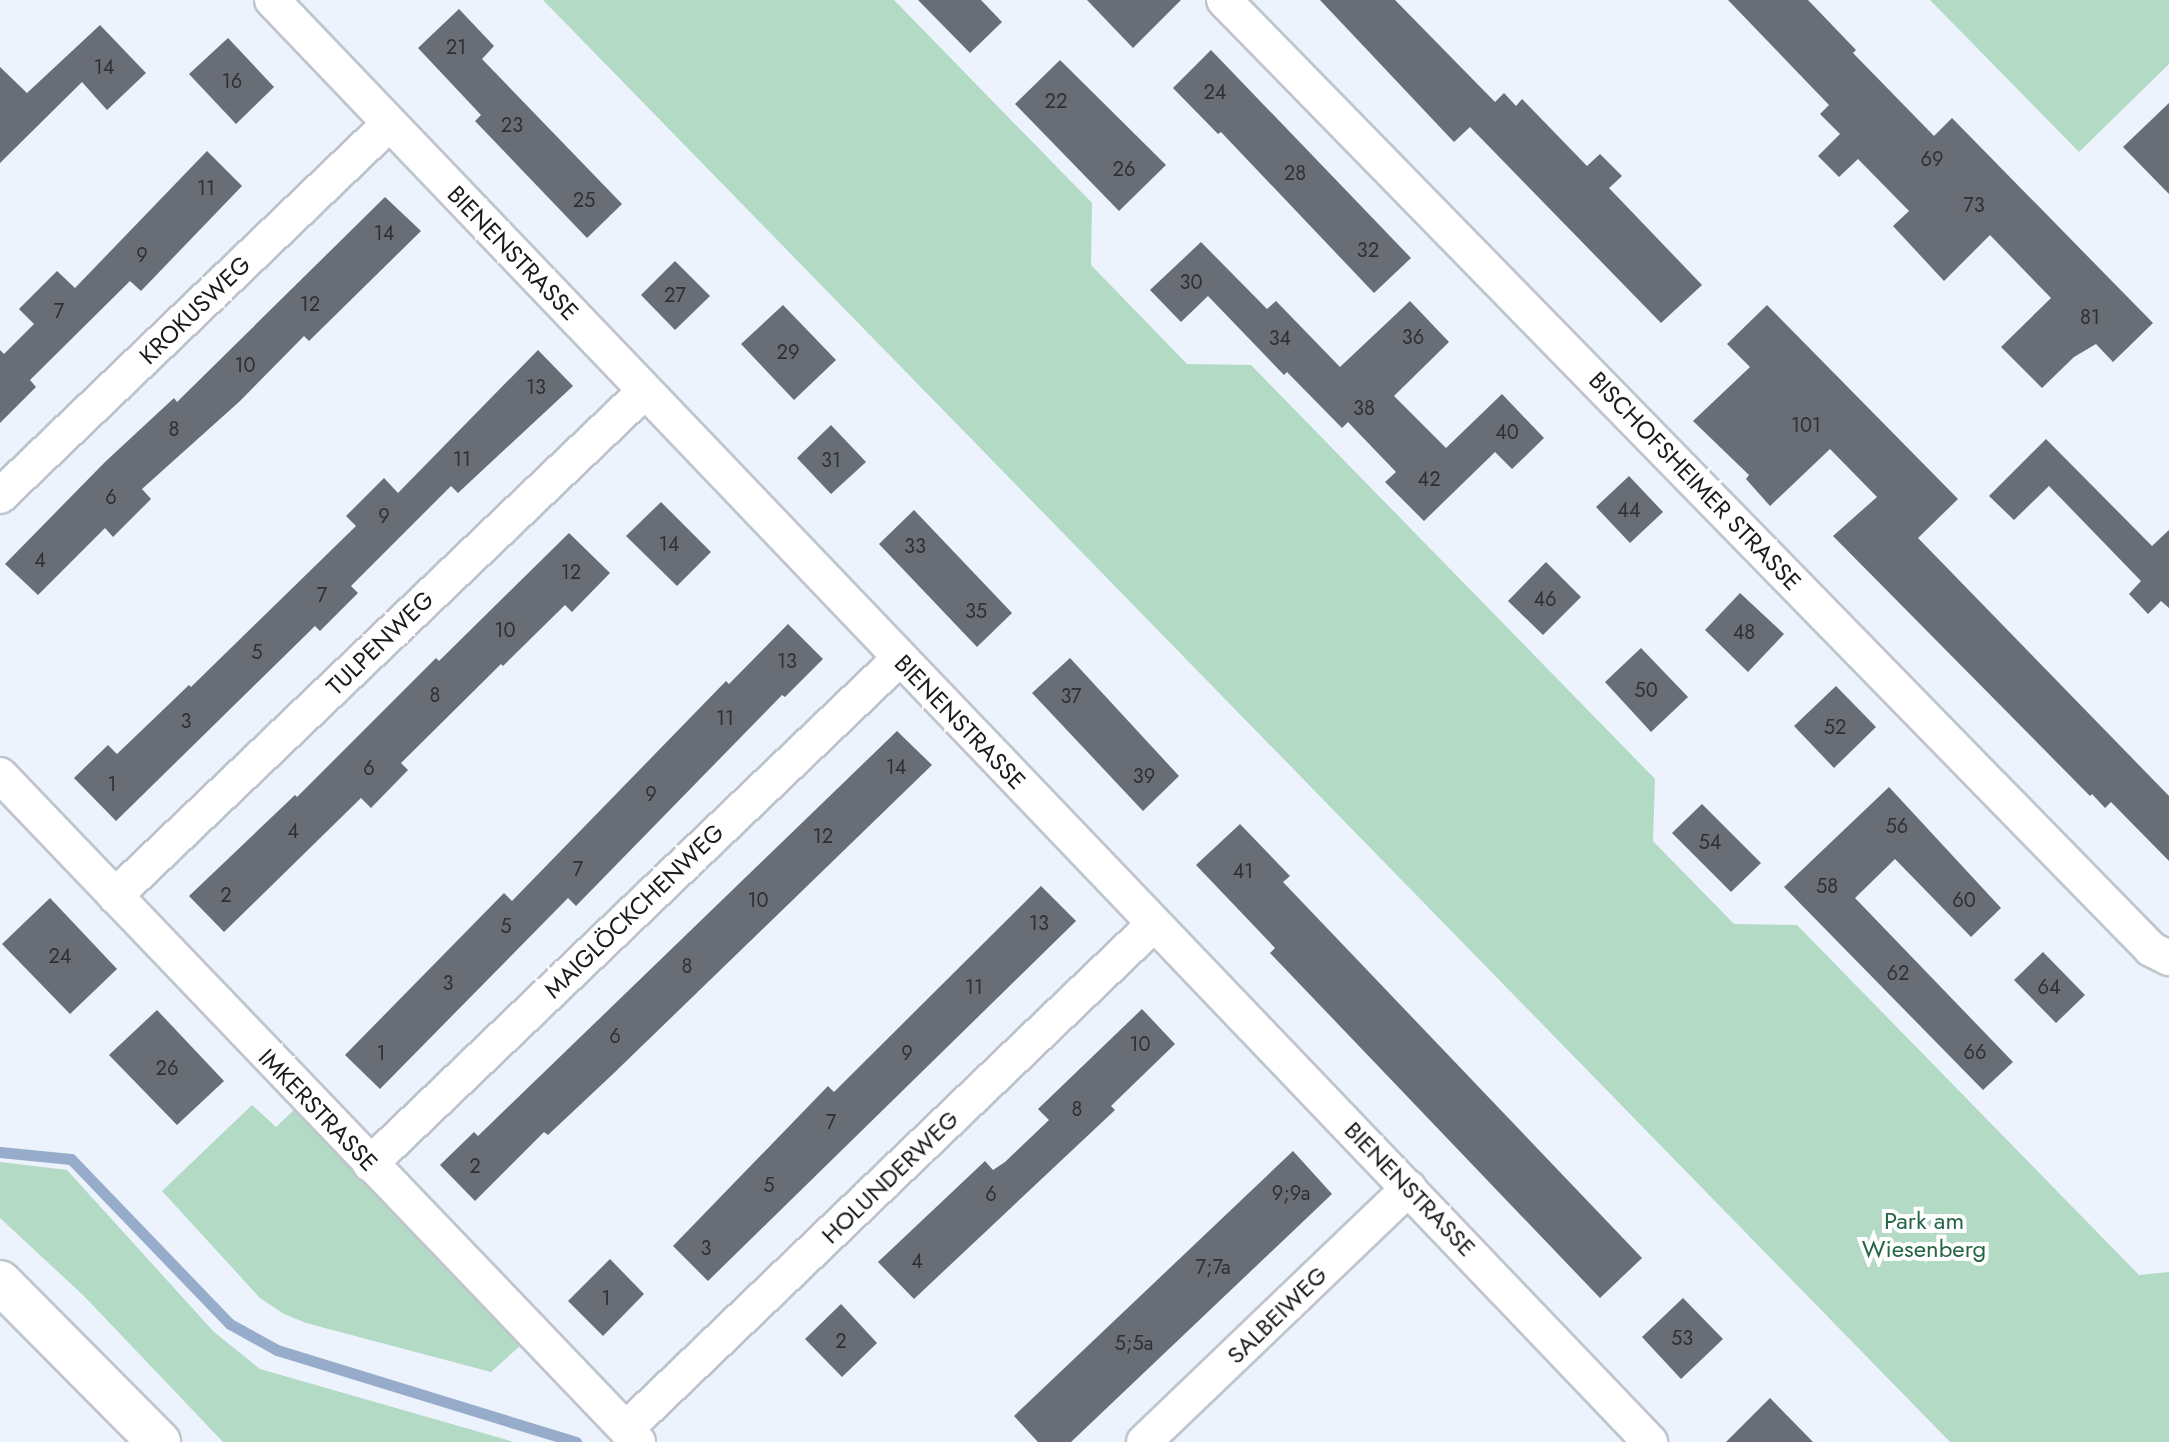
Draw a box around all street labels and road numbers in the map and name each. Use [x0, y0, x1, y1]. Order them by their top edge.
street label: BIENENSTRASSE [442, 180, 584, 326]
street label: KROKUSWEG [133, 250, 257, 370]
street label: BISCHOFSHEIMER STRASSE [1583, 366, 1807, 596]
street label: TULPENWEG [321, 585, 439, 701]
street label: BIENENSTRASSE [889, 649, 1031, 795]
street label: MAIGLÖCKCHENWEG [538, 818, 730, 1004]
street label: IMKERSTRASSE [253, 1043, 383, 1177]
street label: HOLUNDERWEG [816, 1104, 964, 1250]
street label: BIENENSTRASSE [1339, 1116, 1481, 1262]
street label: SALBEIWEG [1221, 1260, 1333, 1370]

